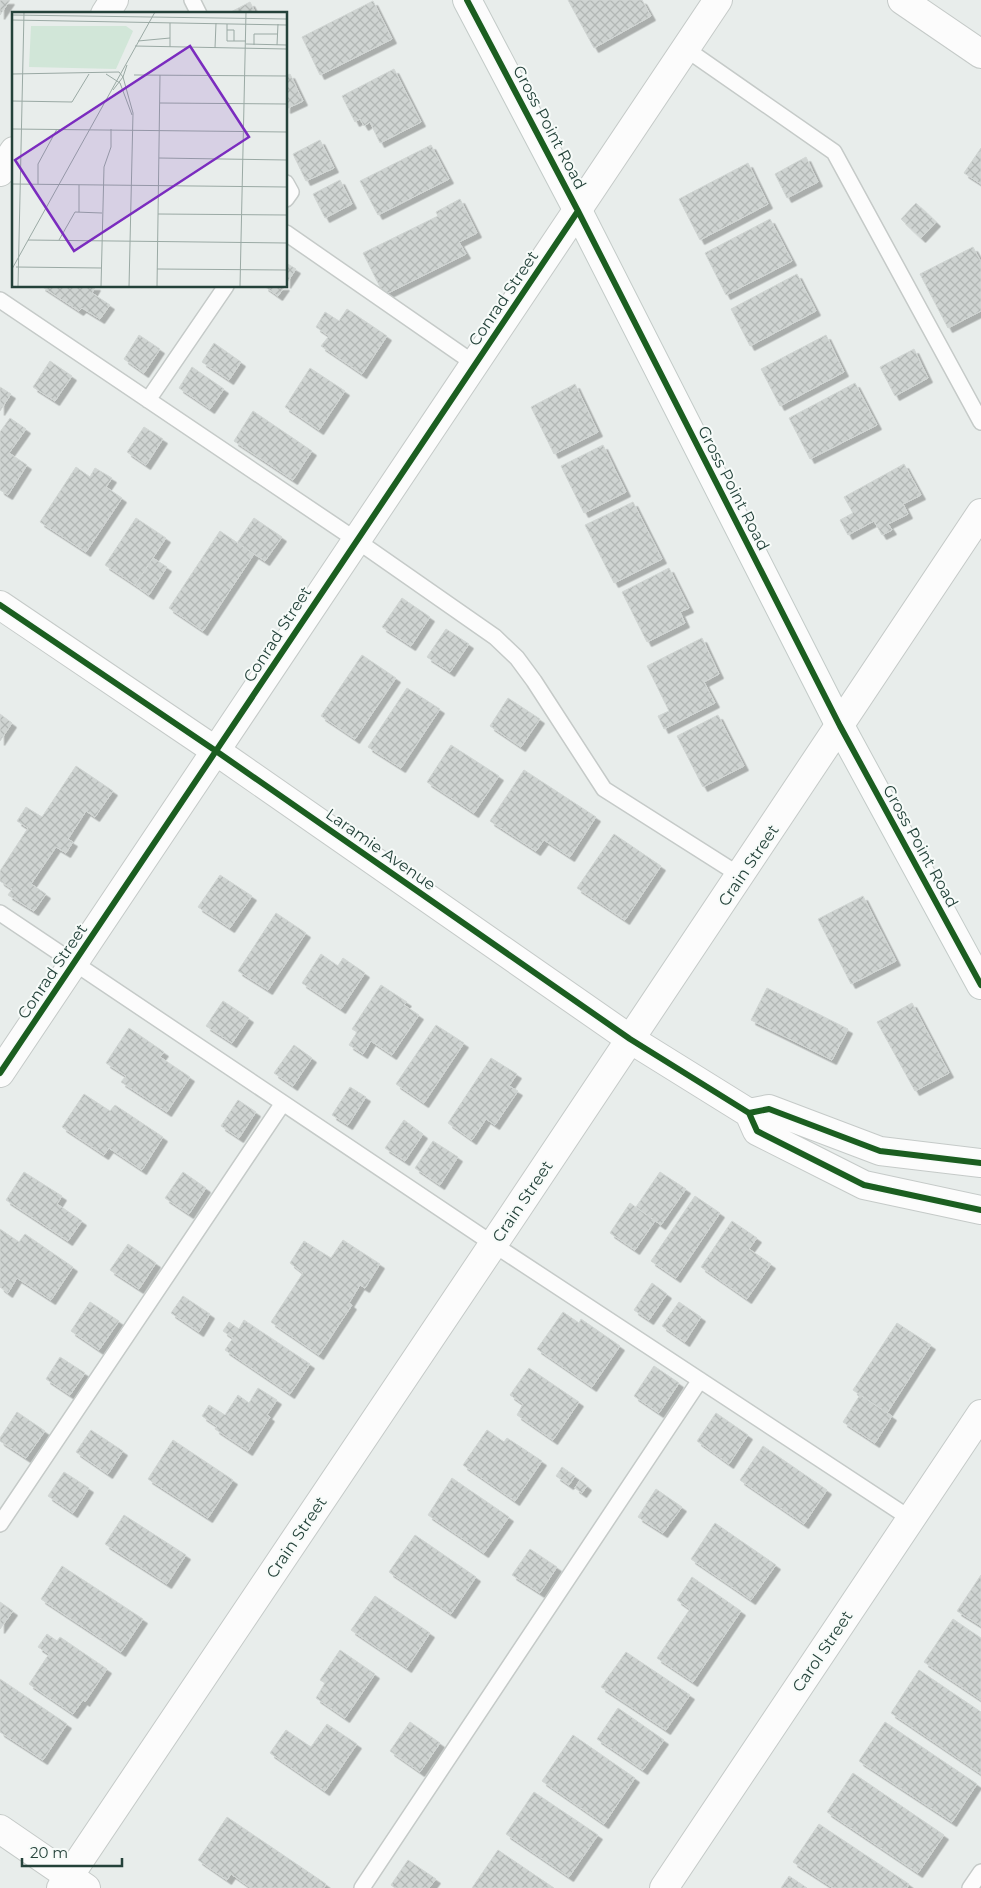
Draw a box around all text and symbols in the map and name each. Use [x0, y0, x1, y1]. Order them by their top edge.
inset map [12, 12, 288, 288]
street label: Gross Point Road [509, 62, 590, 192]
street label: Conrad Street [465, 247, 542, 349]
street label: Gross Point Road [694, 423, 773, 554]
street label: Conrad Street [239, 582, 316, 686]
street label: Gross Point Road [879, 782, 962, 911]
street label: Laramie Avenue [322, 804, 439, 894]
street label: Crain Street [714, 820, 783, 910]
street label: Conrad Street [14, 920, 91, 1022]
street label: Crain Street [488, 1156, 557, 1246]
street label: Crain Street [262, 1492, 331, 1582]
street label: Carol Street [788, 1607, 857, 1695]
scale bar [22, 1836, 122, 1868]
text: 20 m [30, 1843, 68, 1862]

